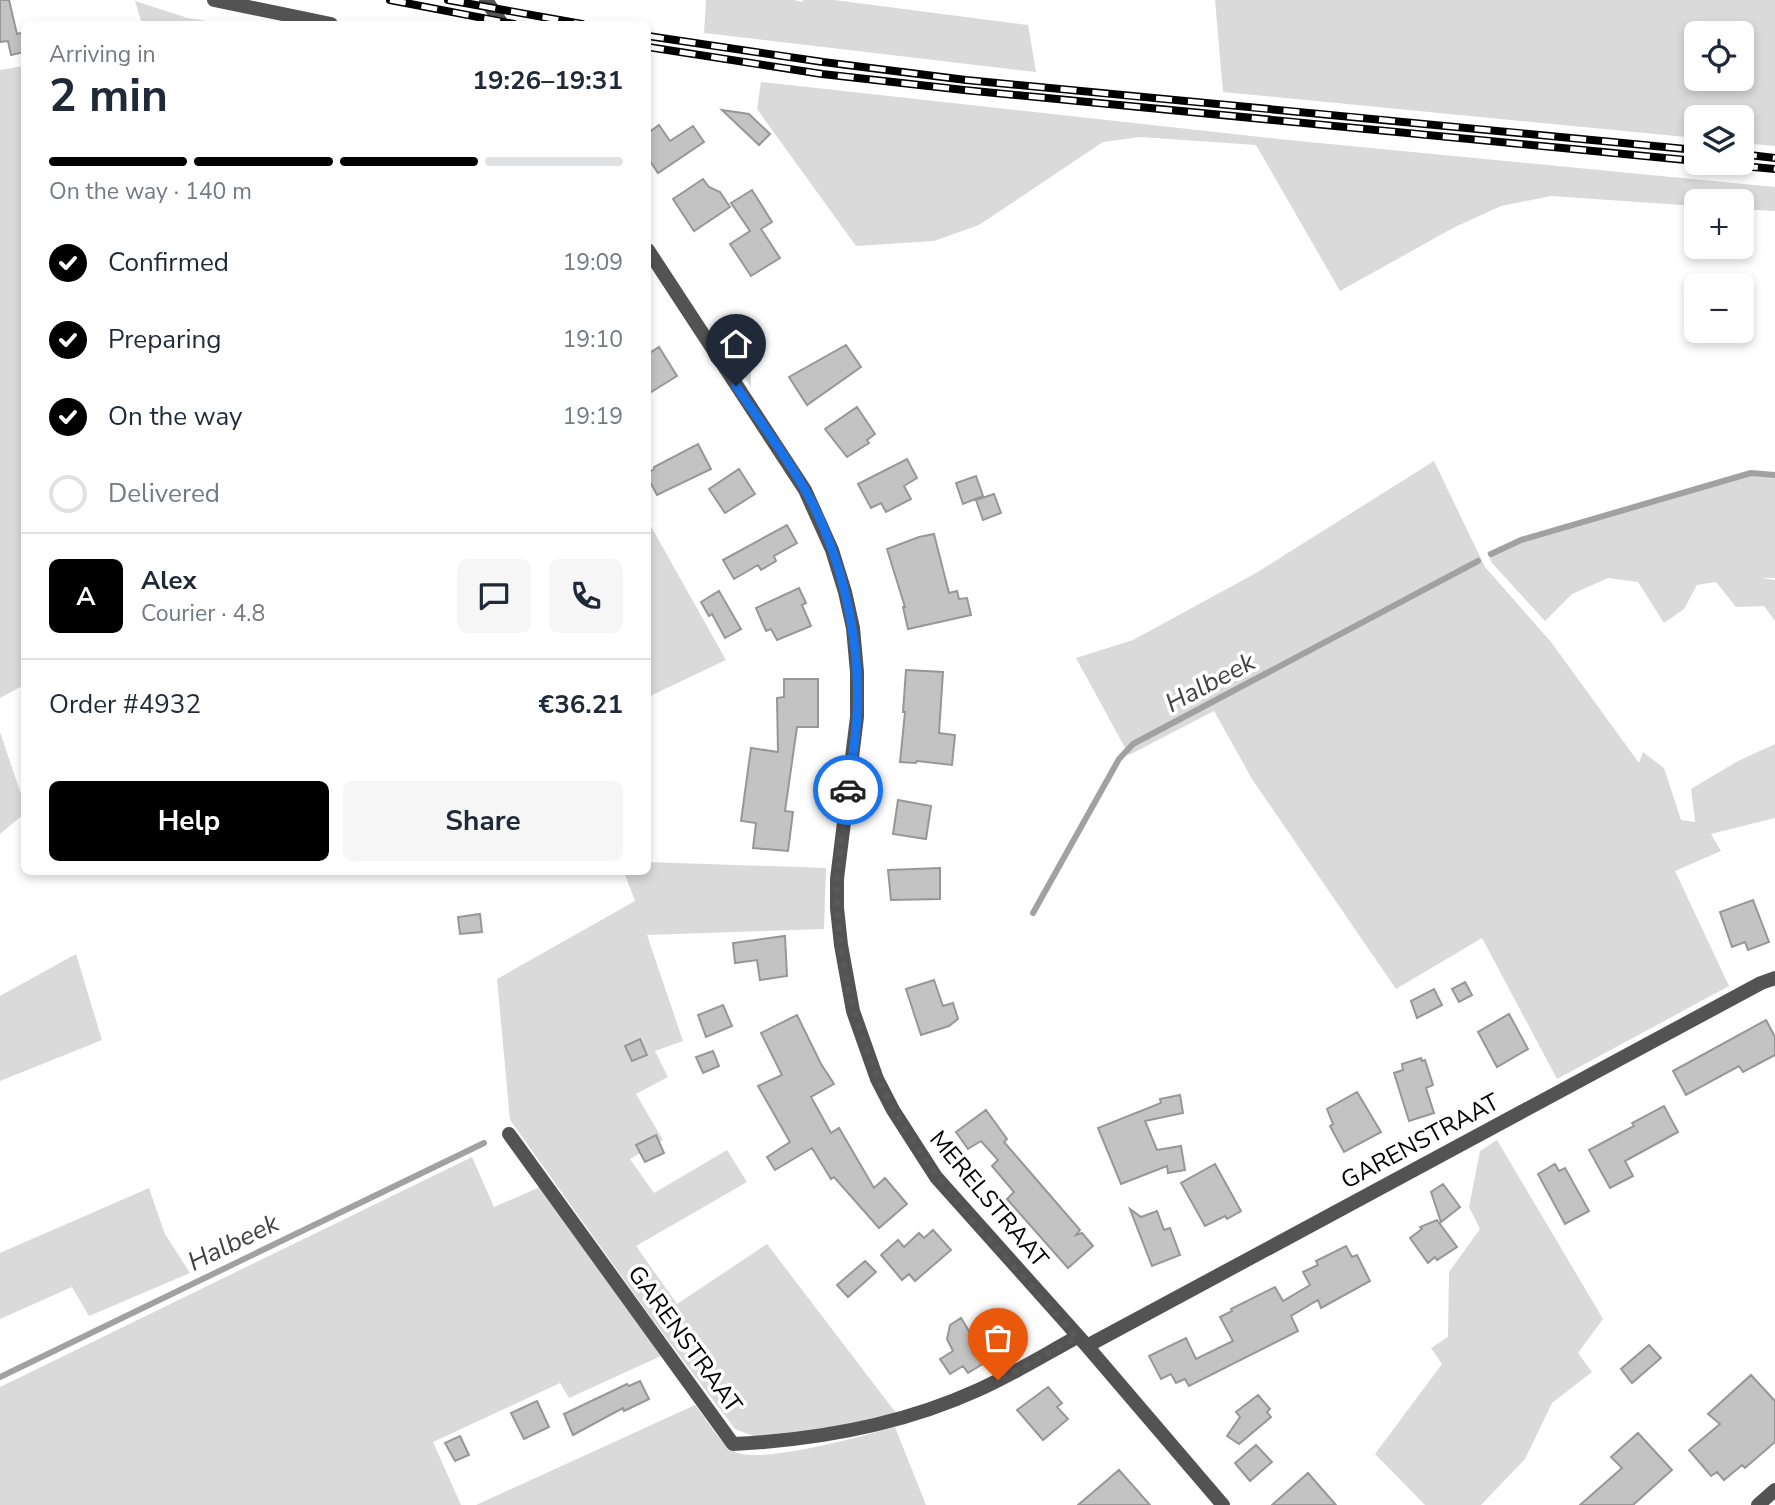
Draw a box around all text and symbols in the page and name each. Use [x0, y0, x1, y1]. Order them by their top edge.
map controls [1684, 21, 1754, 343]
button: locate [1684, 21, 1754, 91]
text: Arriving in [49, 39, 156, 70]
text: 19:26–19:31 [472, 63, 623, 98]
text: 2 min [49, 64, 168, 127]
button: layers [1684, 105, 1754, 175]
text: On the way · 140 m [49, 176, 252, 207]
button: + [1684, 189, 1754, 259]
icon: check [49, 244, 87, 282]
text: Confirmed [108, 245, 229, 280]
text: 19:09 [563, 247, 623, 278]
button: − [1684, 273, 1754, 343]
pin [706, 314, 766, 386]
icon: check [49, 321, 87, 359]
text: Preparing [108, 322, 221, 357]
text: 19:10 [563, 324, 623, 355]
icon: home [717, 325, 755, 363]
icon: check [49, 398, 87, 436]
text: On the way [108, 399, 242, 434]
text: 19:19 [563, 401, 623, 432]
text: Delivered [108, 476, 220, 511]
button: chat [457, 559, 531, 633]
button: phone [549, 559, 623, 633]
text: Alex [141, 563, 197, 598]
text: A [76, 579, 96, 614]
text: Courier · 4.8 [141, 598, 265, 629]
water label: Halbeek [1159, 644, 1262, 721]
text: Order #4932 [49, 687, 201, 722]
text: €36.21 [539, 687, 623, 722]
courier [813, 755, 883, 825]
icon: car [829, 771, 867, 809]
button: Help [49, 781, 329, 861]
button: Share [343, 781, 623, 861]
street label: GARENSTRAAT [1335, 1086, 1505, 1196]
street label: MERELSTRAAT [922, 1124, 1056, 1275]
water label: Halbeek [182, 1205, 285, 1279]
street label: GARENSTRAAT [621, 1259, 750, 1420]
pin [968, 1308, 1028, 1380]
icon: bag [979, 1319, 1017, 1357]

